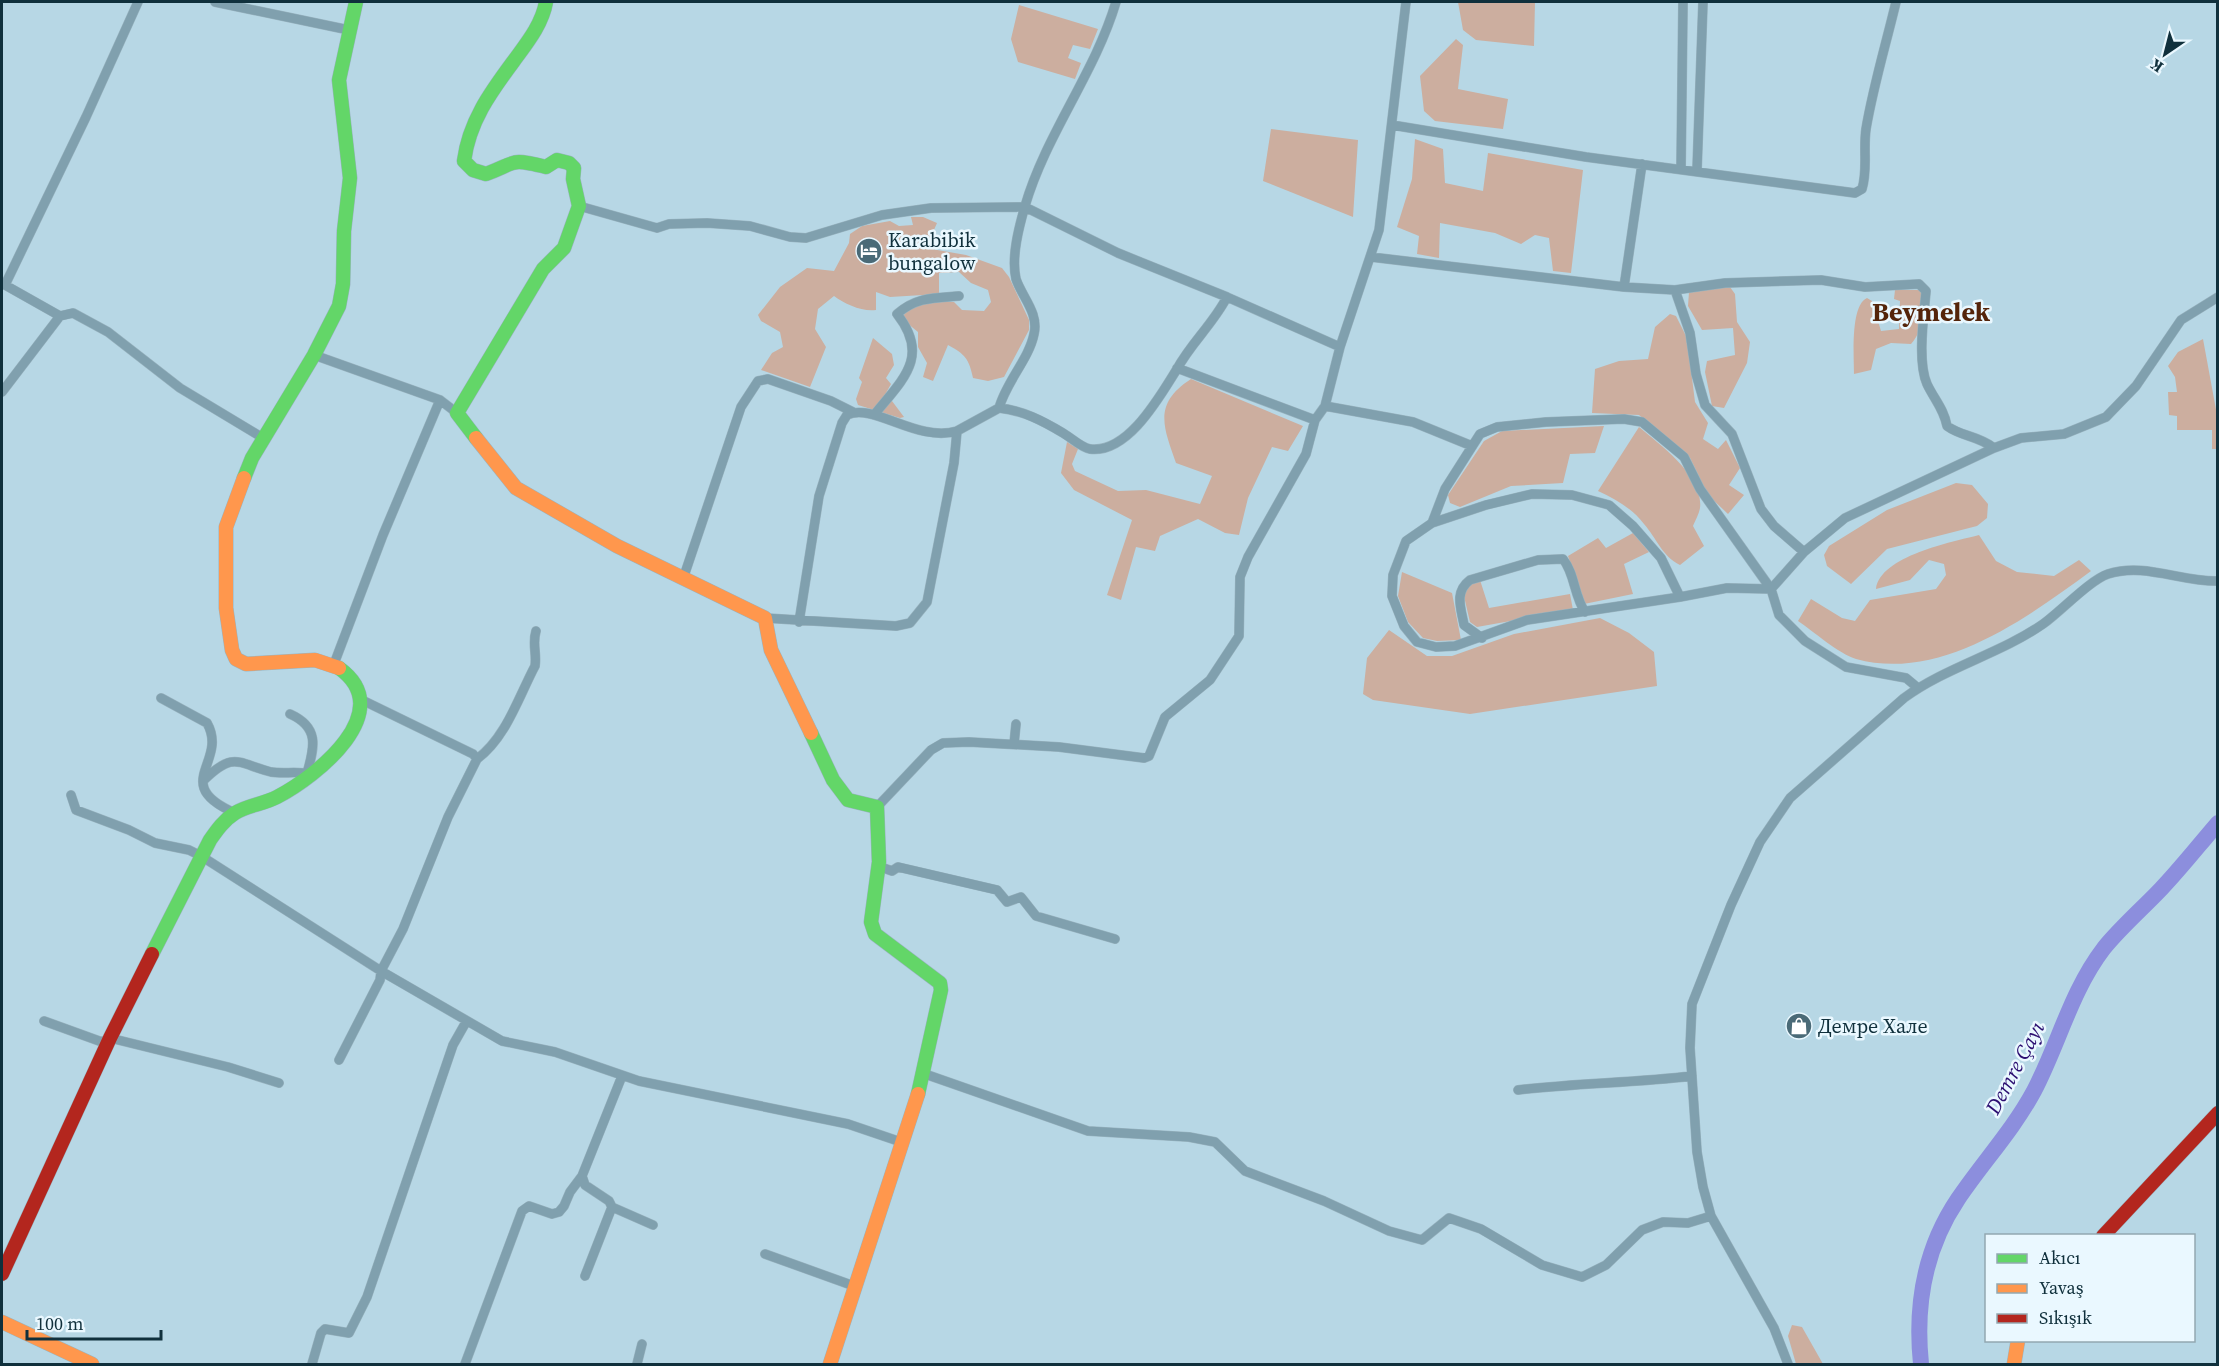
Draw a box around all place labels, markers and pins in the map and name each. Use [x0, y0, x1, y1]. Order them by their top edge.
place label: Karabibik bungalow [888, 226, 976, 277]
hotel icon: Karabibik bungalow [854, 236, 884, 266]
shop icon: Демре Хале [1784, 1011, 1814, 1041]
place label: Демре Хале [1818, 1012, 1928, 1040]

